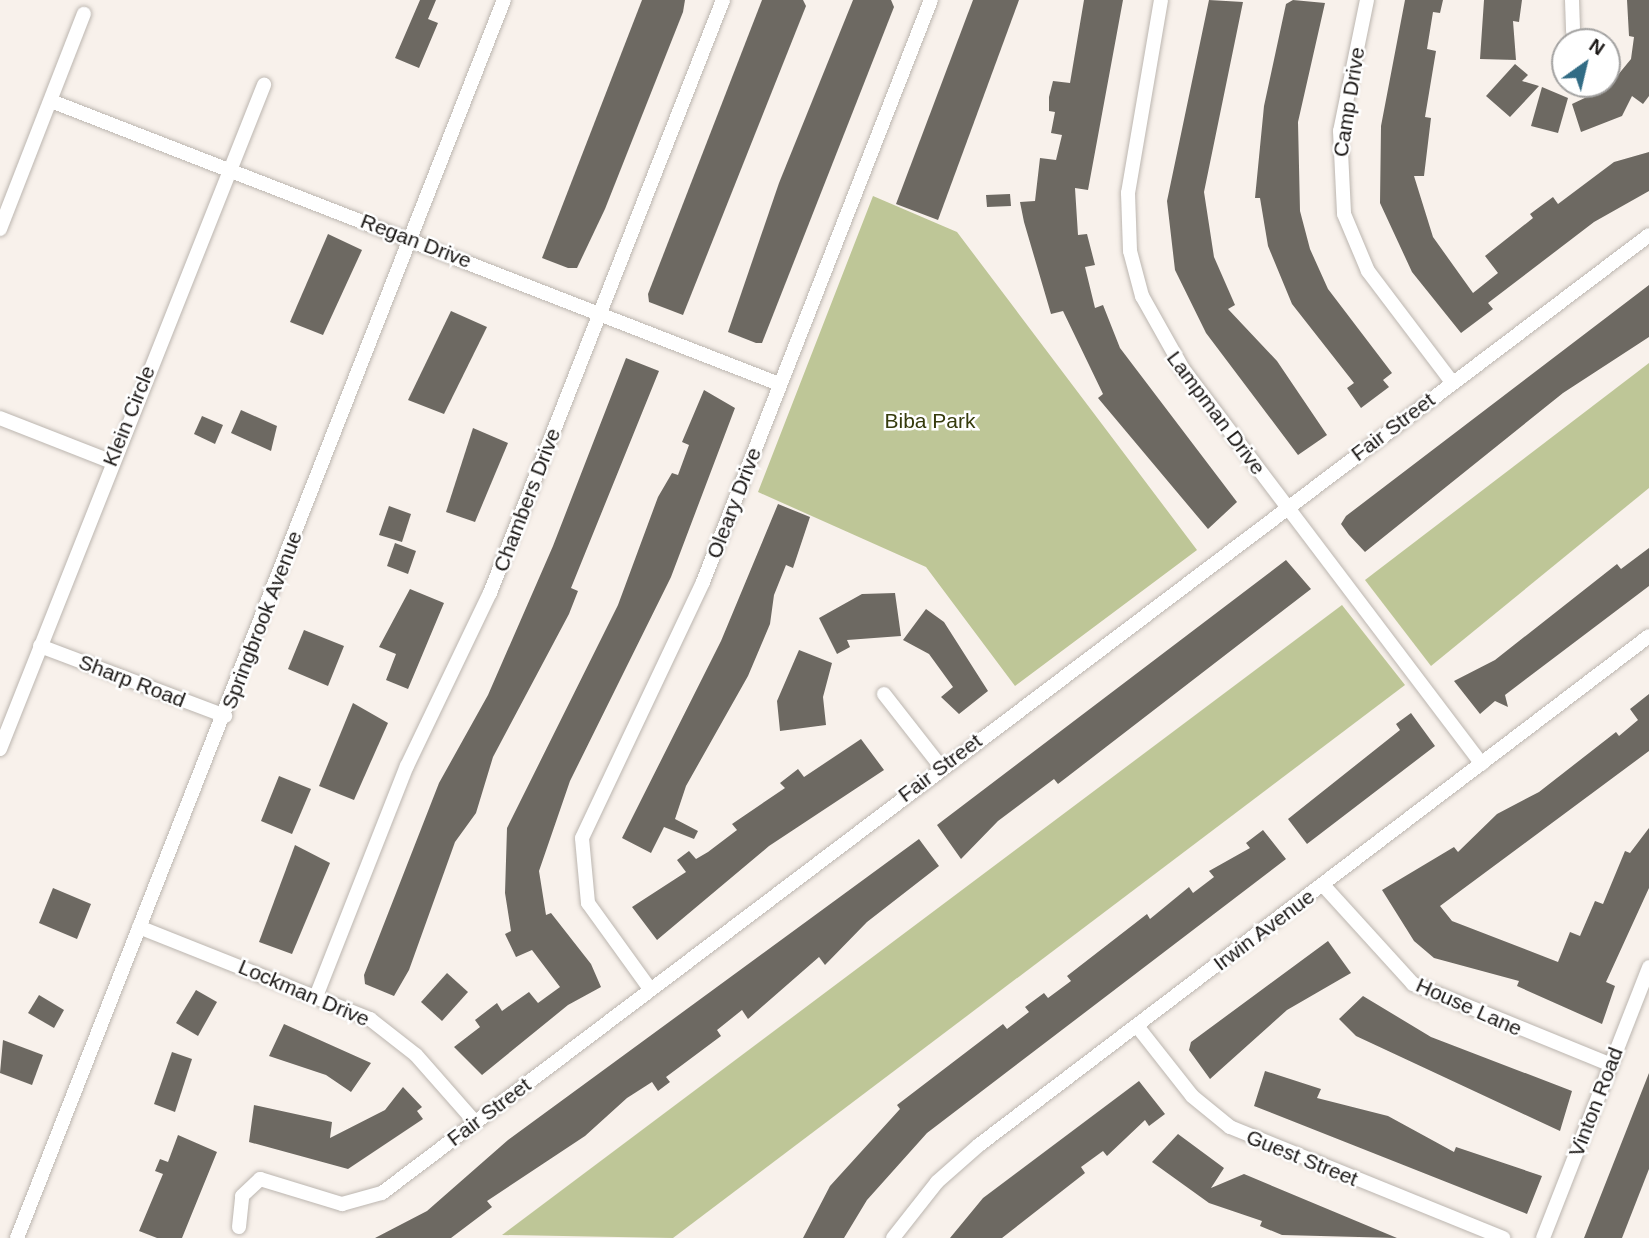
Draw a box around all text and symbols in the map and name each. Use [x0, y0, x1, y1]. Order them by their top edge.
north arrow [1551, 28, 1621, 98]
text: N [1585, 34, 1608, 59]
street label: Camp Drive [1328, 45, 1370, 159]
street label: Regan Drive [357, 208, 475, 274]
street label: Lampman Drive [1161, 346, 1271, 480]
street label: Klein Circle [97, 362, 161, 470]
street label: Fair Street [1346, 387, 1440, 467]
park label: Biba Park [884, 408, 976, 434]
street label: Chambers Drive [488, 425, 566, 575]
street label: Oleary Drive [701, 444, 767, 562]
street label: Springbrook Avenue [216, 527, 308, 713]
street label: Sharp Road [75, 649, 189, 713]
street label: Fair Street [893, 728, 987, 808]
street label: Irwin Avenue [1208, 884, 1320, 976]
street label: Lockman Drive [235, 954, 373, 1032]
street label: House Lane [1412, 972, 1526, 1042]
street label: Vinton Road [1564, 1044, 1628, 1160]
street label: Fair Street [442, 1072, 536, 1152]
street label: Guest Street [1243, 1124, 1361, 1192]

